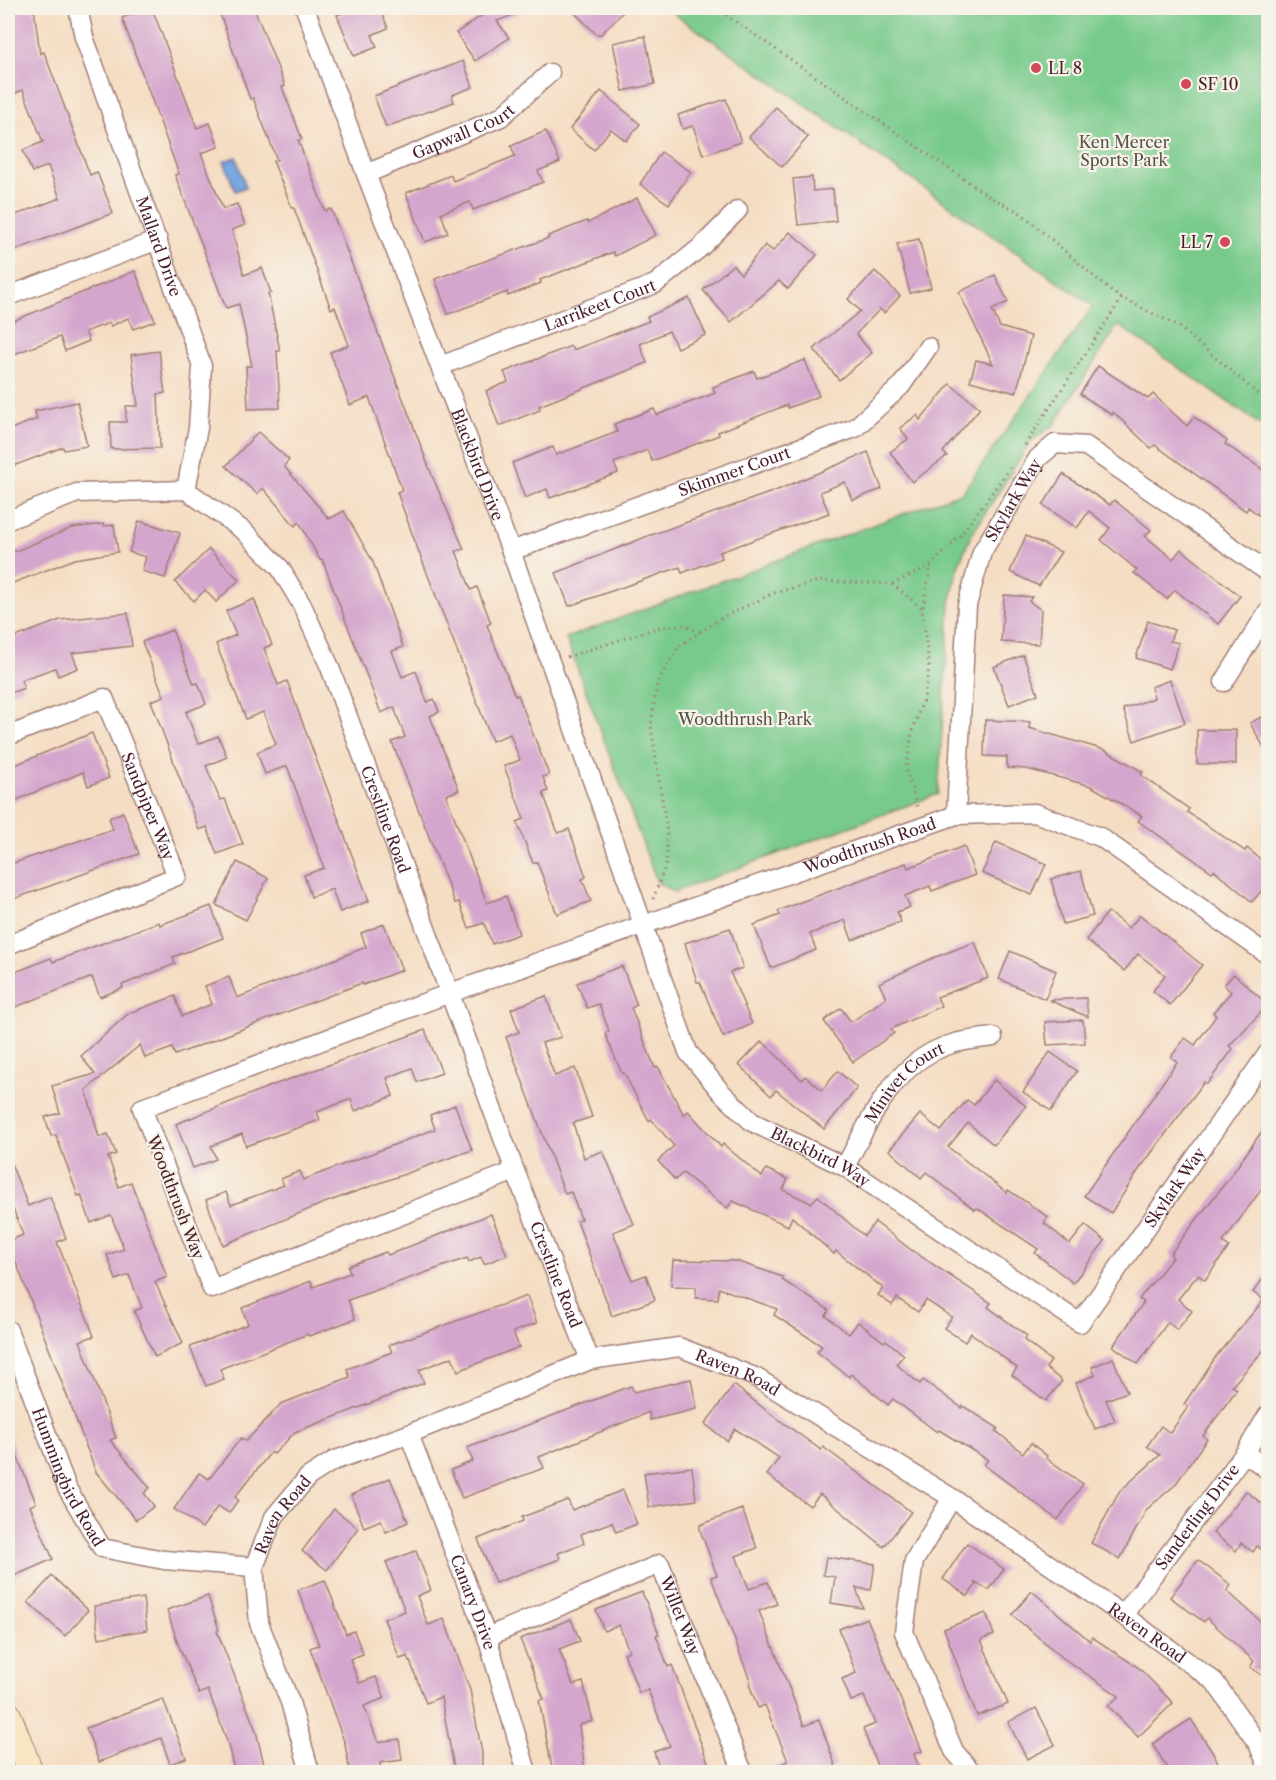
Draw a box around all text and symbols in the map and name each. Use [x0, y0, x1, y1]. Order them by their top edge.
place label: LL 8 [1048, 58, 1082, 78]
marker: LL 8 [1029, 61, 1043, 75]
place label: SF 10 [1198, 74, 1239, 94]
marker: SF 10 [1179, 77, 1193, 91]
street label: Gapwall Court [409, 100, 519, 163]
park label: Ken Mercer Sports Park [1079, 132, 1170, 170]
street label: Mallard Drive [132, 194, 186, 299]
place label: LL 7 [1180, 232, 1213, 252]
marker: LL 7 [1218, 235, 1232, 249]
street label: Larrikeet Court [541, 275, 659, 335]
street label: Blackbird Drive [447, 405, 508, 523]
street label: Skimmer Court [675, 442, 793, 500]
street label: Skylark Way [981, 454, 1046, 545]
park label: Woodthrush Park [677, 709, 813, 729]
street label: Sandpiper Way [117, 749, 180, 864]
street label: Crestline Road [357, 763, 415, 876]
street label: Woodthrush Road [800, 813, 939, 878]
street label: Minivet Court [860, 1038, 947, 1127]
street label: Blackbird Way [768, 1123, 875, 1192]
street label: Woodthrush Way [143, 1131, 209, 1263]
street label: Skylark Way [1140, 1142, 1210, 1231]
street label: Crestline Road [526, 1218, 586, 1331]
street label: Raven Road [693, 1345, 784, 1400]
street label: Hummingbird Road [28, 1405, 109, 1550]
street label: Sanderling Drive [1151, 1460, 1243, 1574]
street label: Raven Road [250, 1471, 315, 1557]
street label: Canary Drive [446, 1552, 500, 1652]
street label: Willet Way [655, 1572, 706, 1659]
street label: Raven Road [1105, 1598, 1190, 1667]

